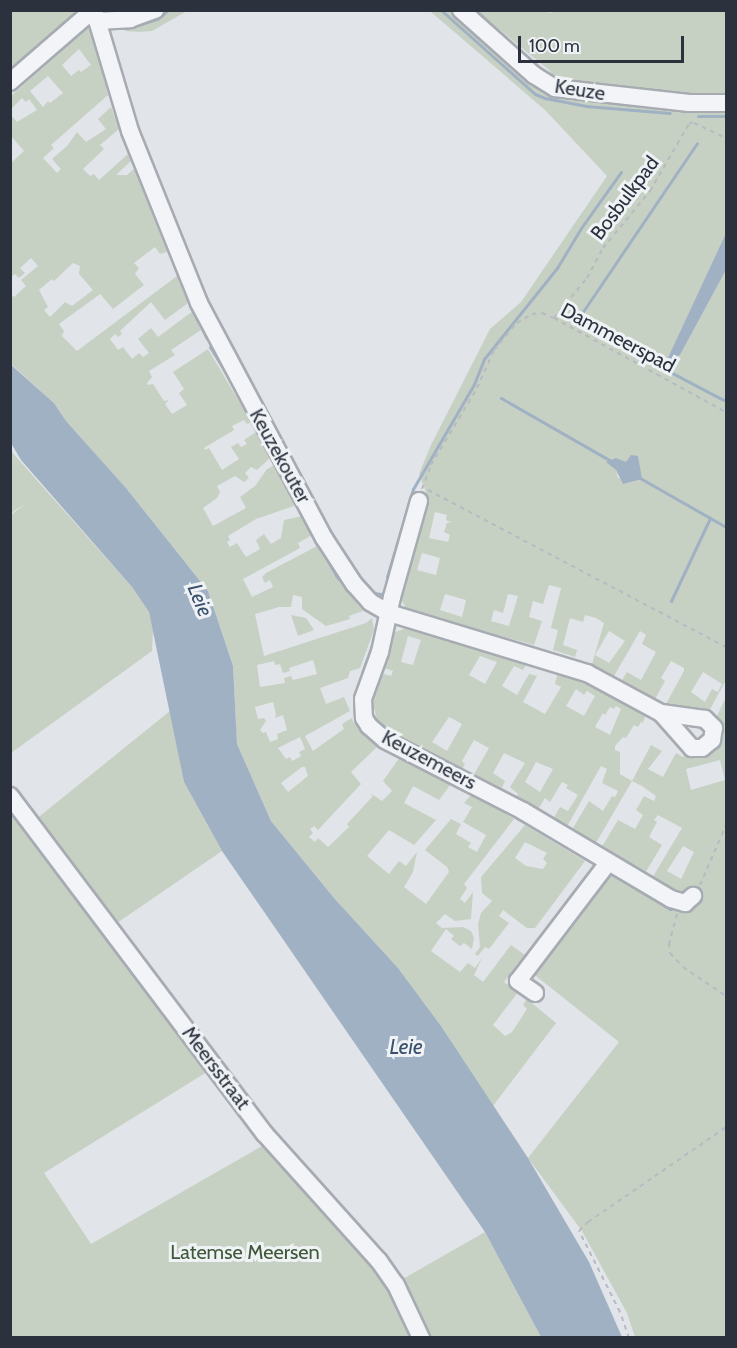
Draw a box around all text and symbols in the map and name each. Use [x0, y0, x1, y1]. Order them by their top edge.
scale bar [521, 24, 688, 62]
text: 100 m [529, 35, 580, 57]
street label: Keuze [553, 74, 607, 106]
street label: Bosbulkpad [586, 152, 664, 244]
street label: Dammeerspad [557, 298, 679, 378]
street label: Keuzekouter [244, 405, 316, 507]
water label: Leie [182, 580, 218, 620]
street label: Keuzemeers [378, 725, 480, 795]
street label: Meersstraat [177, 1022, 255, 1114]
water label: Leie [389, 1034, 423, 1060]
park label: Latemse Meersen [170, 1240, 320, 1264]

